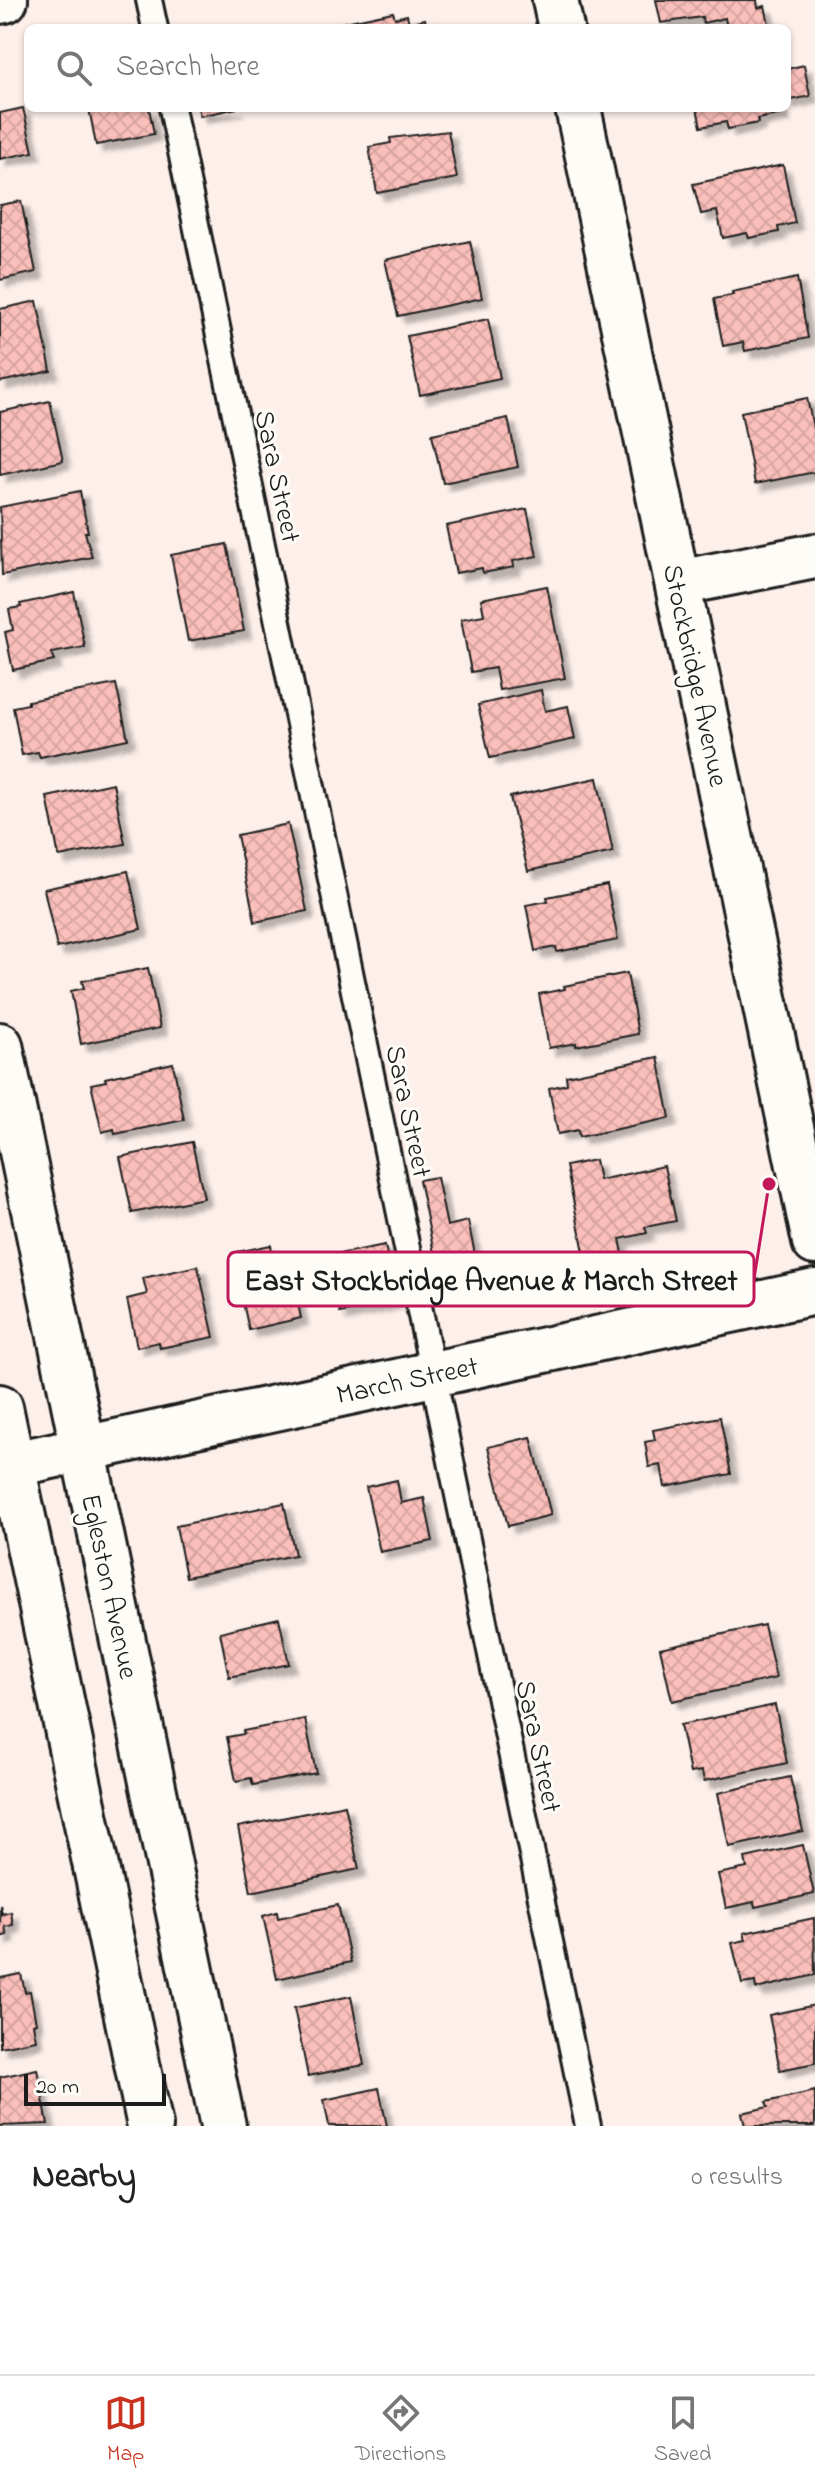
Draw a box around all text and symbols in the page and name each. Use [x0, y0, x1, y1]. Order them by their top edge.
search box [24, 24, 791, 112]
icon: search [52, 46, 96, 90]
text: Search here [116, 46, 260, 90]
street label: Sara Street [242, 407, 310, 547]
street label: Stockbridge Avenue [650, 561, 737, 791]
street label: Sara Street [373, 1042, 441, 1182]
callout: East Stockbridge Avenue & March Street [228, 1252, 754, 1306]
text: East Stockbridge Avenue & March Street [244, 1261, 739, 1306]
street label: March Street [333, 1347, 482, 1417]
street label: Egleston Avenue [68, 1490, 147, 1684]
street label: Sara Street [503, 1677, 571, 1817]
scale bar [24, 2070, 166, 2106]
text: 20 m [36, 2072, 79, 2104]
text: Nearby [32, 2153, 136, 2203]
text: 0 results [691, 2159, 783, 2197]
tab: Map [104, 2391, 148, 2471]
tab: Directions [355, 2391, 447, 2471]
tab: Saved [654, 2391, 711, 2471]

